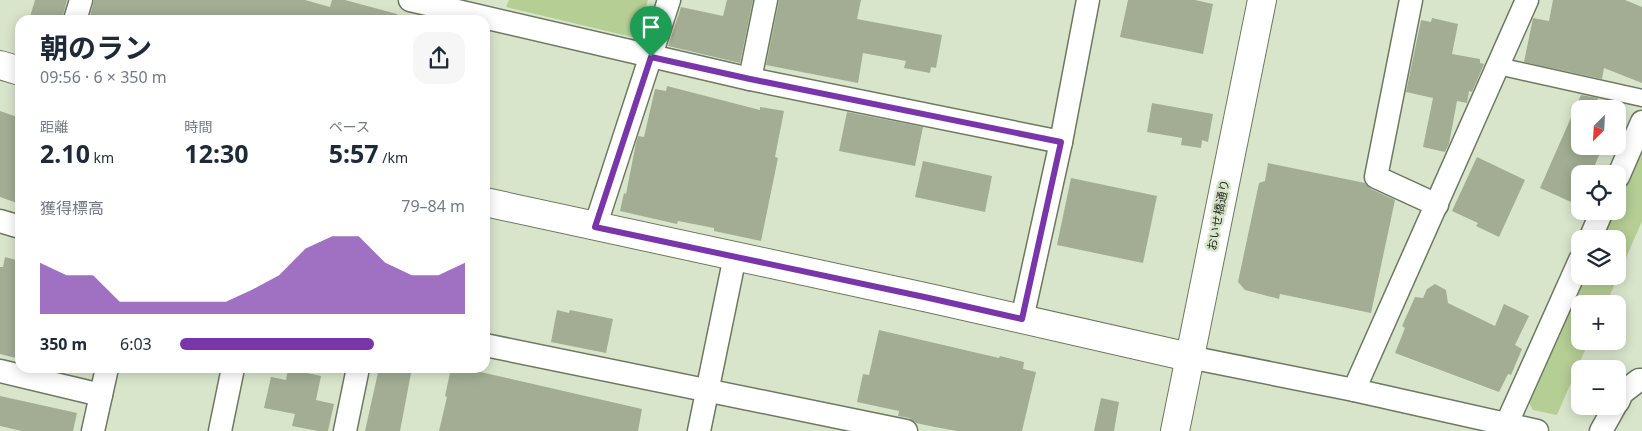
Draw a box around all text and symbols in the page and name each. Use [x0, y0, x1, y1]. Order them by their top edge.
pin [630, 6, 672, 57]
icon: arrive [637, 13, 665, 41]
text: 朝のラン [40, 28, 152, 66]
button: share [413, 32, 465, 84]
text: 09:56 · 6 × 350 m [40, 66, 167, 88]
north arrow [1571, 100, 1626, 155]
map controls [1571, 100, 1626, 415]
text: 距離 [40, 117, 68, 136]
text: 時間 [184, 117, 212, 136]
text: ペース [329, 117, 370, 136]
text: 2.10 [40, 136, 90, 170]
text: 12:30 [184, 136, 249, 170]
text: 5:57 [329, 136, 379, 170]
text: km [90, 148, 114, 167]
text: /km [379, 148, 408, 167]
button: locate [1571, 165, 1626, 220]
street label: おいせ橋通り [1203, 178, 1233, 252]
text: 79–84 m [401, 195, 465, 217]
text: 獲得標高 [40, 197, 104, 219]
button: layers [1571, 230, 1626, 285]
button: + [1571, 295, 1626, 350]
text: 350 m [40, 333, 87, 355]
text: 6:03 [120, 333, 152, 355]
button: − [1571, 360, 1626, 415]

